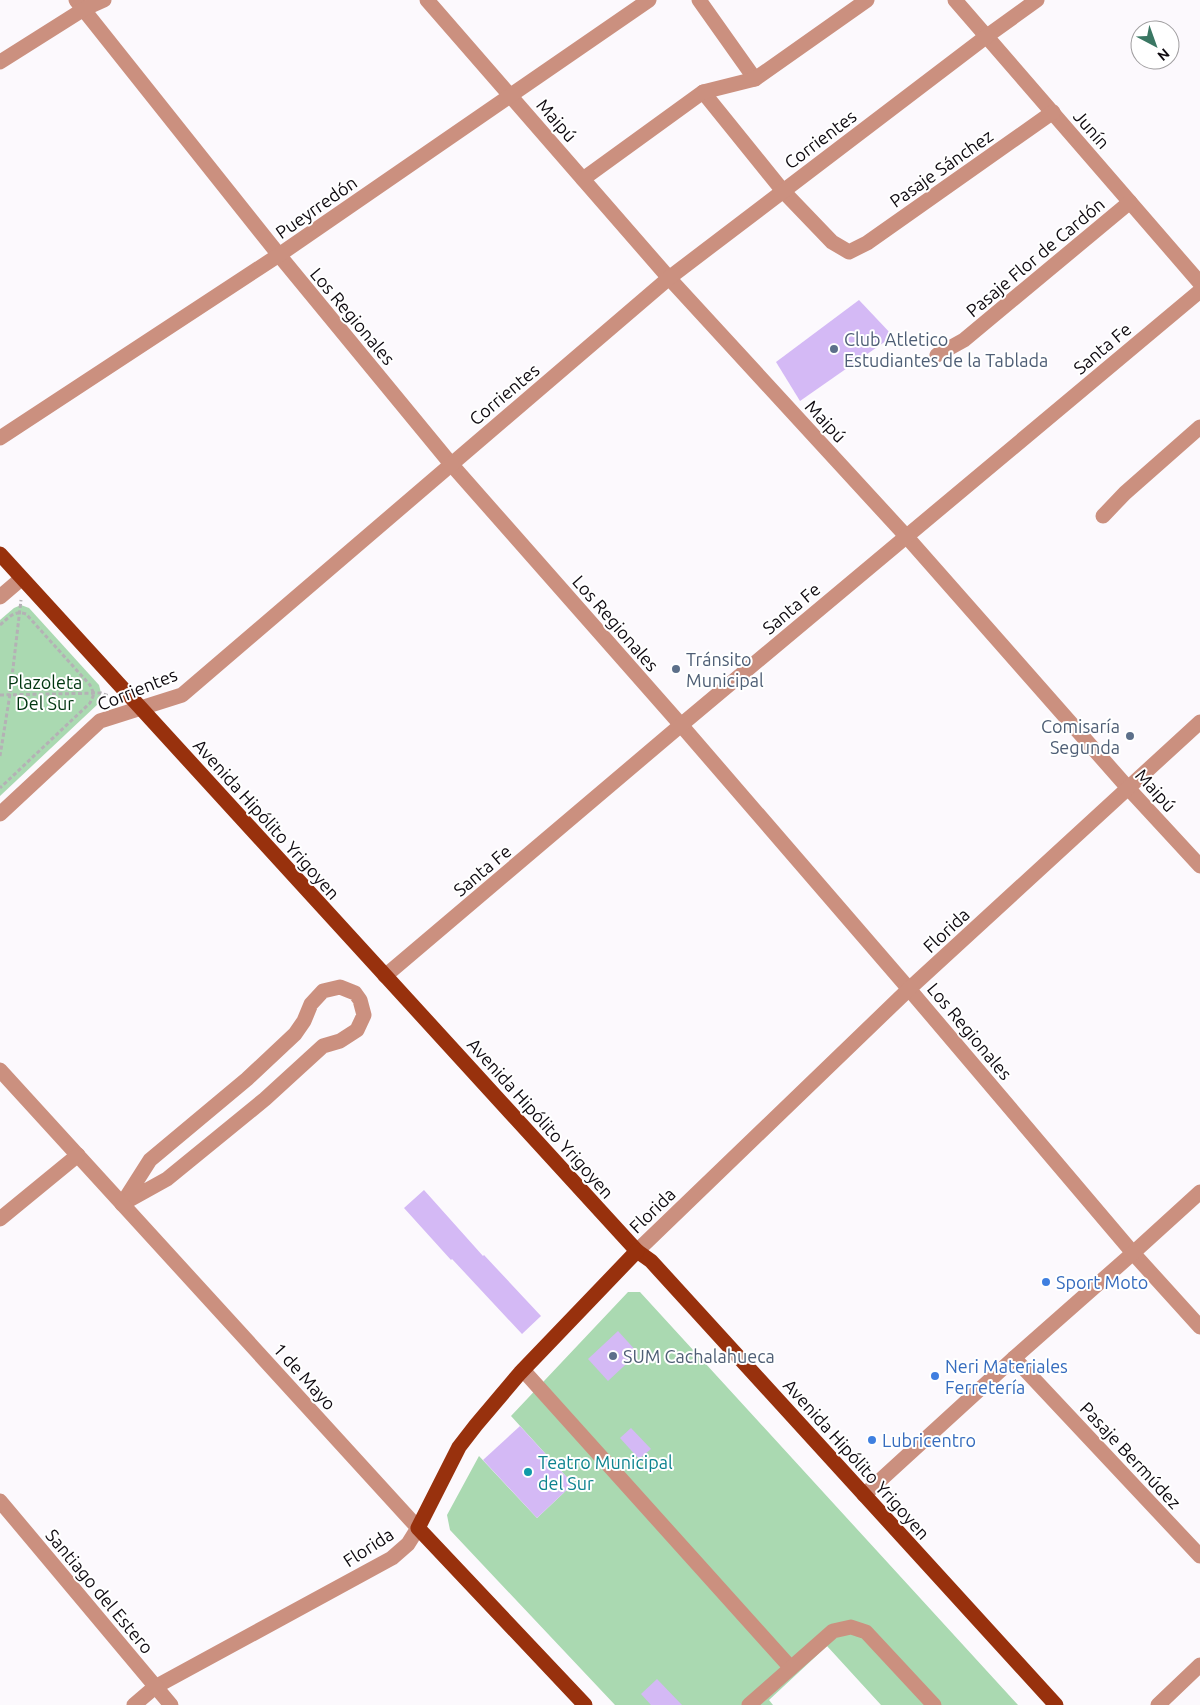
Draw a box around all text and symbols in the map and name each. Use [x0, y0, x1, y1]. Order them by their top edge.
north arrow [1130, 20, 1180, 70]
text: N [1154, 45, 1173, 64]
street label: Maipú [533, 95, 581, 145]
street label: Corrientes [780, 105, 860, 172]
street label: Junín [1070, 106, 1114, 152]
street label: Pasaje Sánchez [886, 125, 996, 211]
street label: Pueyrredón [272, 172, 360, 242]
street label: Pasaje Flor de Cardón [962, 193, 1108, 321]
street label: Los Regionales [307, 264, 399, 369]
street label: Santa Fe [1069, 318, 1135, 378]
place label: Club Atletico Estudiantes de la Tablada [844, 329, 1048, 370]
marker: Club Atletico Estudiantes de la Tablada [828, 343, 840, 355]
street label: Corrientes [465, 359, 543, 429]
street label: Maipú [802, 396, 850, 446]
street label: Los Regionales [569, 571, 663, 675]
street label: Santa Fe [758, 578, 824, 638]
place label: Tránsito Municipal [686, 649, 764, 690]
marker: Tránsito Municipal [670, 663, 682, 675]
street label: Corrientes [94, 664, 180, 714]
park label: Plazoleta Del Sur [8, 672, 82, 713]
place label: Comisaría Segunda [1041, 716, 1120, 757]
marker: Comisaría Segunda [1124, 730, 1136, 742]
street label: Avenida Hipólito Yrigoyen [190, 735, 344, 903]
street label: Maipú [1132, 765, 1180, 815]
street label: Santa Fe [449, 840, 515, 900]
street label: Florida [919, 904, 973, 956]
street label: Los Regionales [924, 979, 1016, 1084]
street label: Avenida Hipólito Yrigoyen [464, 1034, 618, 1202]
street label: Florida [625, 1183, 679, 1237]
place label: Sport Moto [1056, 1272, 1148, 1292]
marker: Sport Moto [1040, 1276, 1052, 1288]
street label: 1 de Mayo [270, 1338, 340, 1414]
place label: SUM Cachalahueca [623, 1346, 775, 1366]
marker: SUM Cachalahueca [607, 1350, 619, 1362]
place label: Neri Materiales Ferretería [945, 1356, 1068, 1397]
marker: Neri Materiales Ferretería [929, 1370, 941, 1382]
street label: Avenida Hipólito Yrigoyen [780, 1375, 934, 1543]
street label: Pasaje Bermúdez [1077, 1398, 1185, 1512]
place label: Lubricentro [882, 1430, 976, 1450]
marker: Lubricentro [866, 1434, 878, 1446]
place label: Teatro Municipal del Sur [538, 1452, 673, 1493]
marker: Teatro Municipal del Sur [522, 1466, 534, 1478]
street label: Florida [339, 1523, 397, 1571]
street label: Santiago del Estero [42, 1525, 158, 1657]

